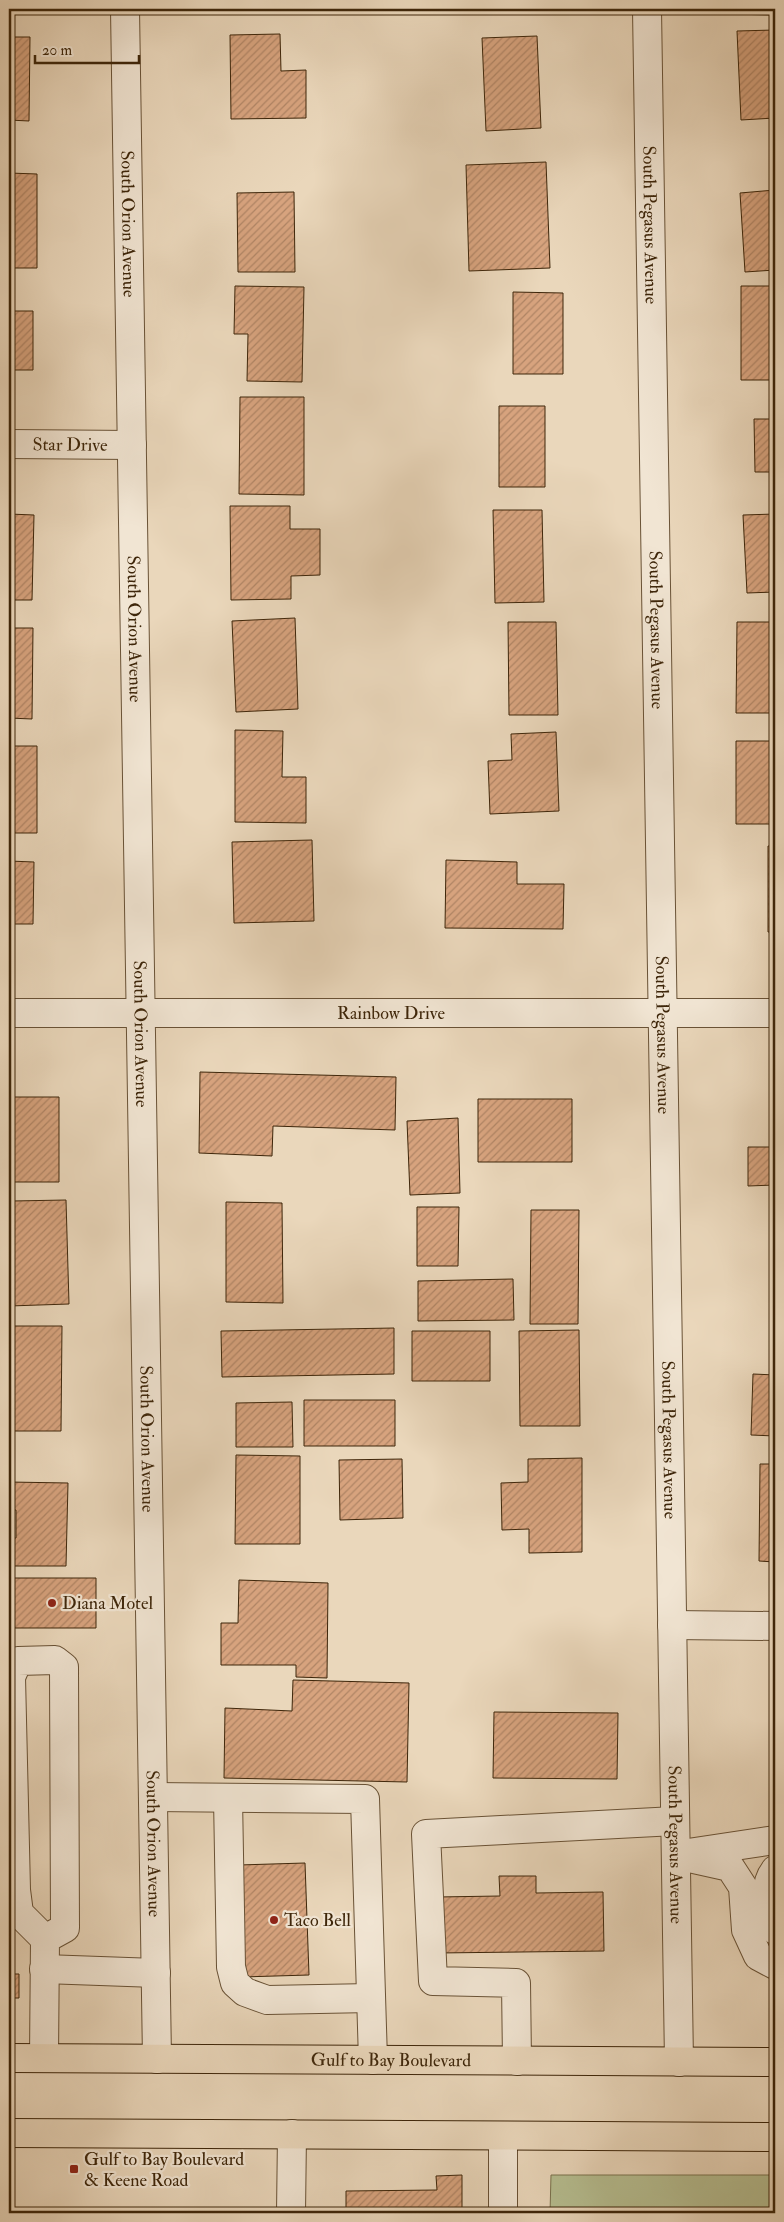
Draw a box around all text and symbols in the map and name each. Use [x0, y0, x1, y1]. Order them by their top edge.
scale bar [35, 32, 139, 64]
text: 20 m [42, 41, 72, 60]
street label: South Pegasus Avenue [637, 146, 663, 305]
street label: South Orion Avenue [115, 150, 141, 298]
street label: Star Drive [32, 433, 108, 457]
street label: South Pegasus Avenue [643, 550, 669, 710]
street label: South Orion Avenue [122, 555, 147, 703]
street label: South Pegasus Avenue [650, 955, 675, 1115]
street label: South Orion Avenue [128, 960, 153, 1108]
street label: Rainbow Drive [337, 1002, 445, 1025]
street label: South Pegasus Avenue [656, 1360, 682, 1520]
street label: South Orion Avenue [134, 1365, 159, 1513]
place label: Diana Motel [62, 1592, 153, 1615]
marker: Diana Motel [46, 1597, 58, 1609]
street label: South Pegasus Avenue [662, 1765, 688, 1925]
street label: South Orion Avenue [140, 1770, 166, 1918]
place label: Taco Bell [284, 1909, 351, 1932]
marker: Taco Bell [268, 1914, 280, 1926]
street label: Gulf to Bay Boulevard [311, 2049, 471, 2072]
place label: Gulf to Bay Boulevard & Keene Road [84, 2148, 244, 2192]
marker: Gulf to Bay Boulevard & Keene Road [68, 2163, 80, 2175]

